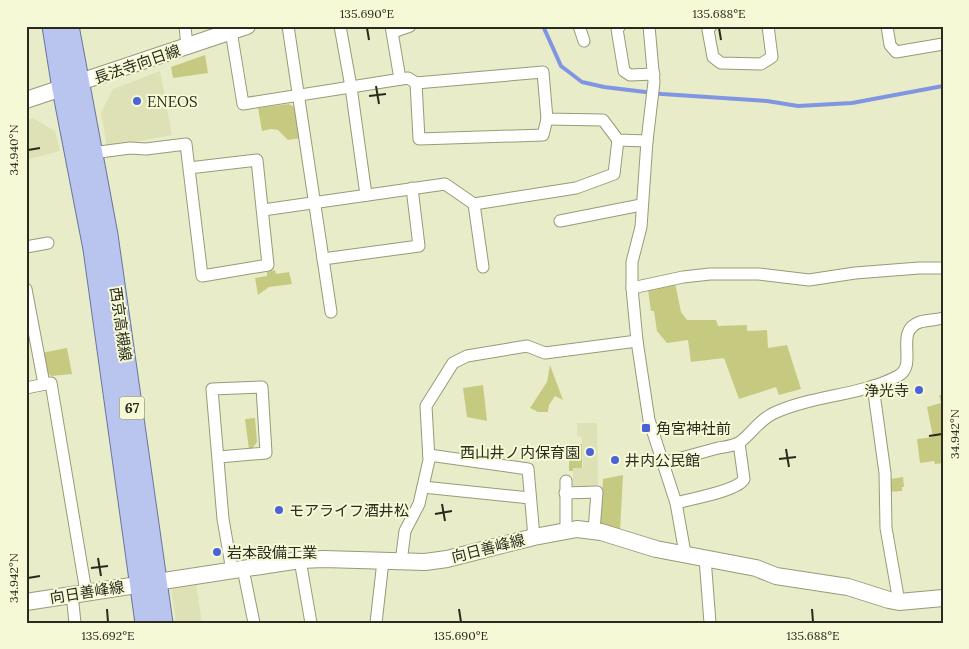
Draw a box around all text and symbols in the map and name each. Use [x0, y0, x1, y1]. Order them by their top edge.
text: 135.690°E [340, 6, 394, 21]
text: 135.688°E [692, 6, 746, 21]
street label: 長法寺向日線 [91, 40, 183, 88]
place label: ENEOS [147, 92, 198, 111]
marker: ENEOS [131, 95, 143, 107]
text: 34.940°N [6, 124, 21, 176]
street label: 西京高槻線 [106, 286, 136, 362]
place label: 浄光寺 [864, 381, 909, 400]
marker: 浄光寺 [913, 384, 925, 396]
road number: 67 [120, 396, 144, 419]
text: 34.942°N [947, 409, 962, 459]
place label: 角宮神社前 [656, 419, 731, 438]
marker: 角宮神社前 [640, 422, 652, 434]
place label: 西山井ノ内保育園 [460, 443, 580, 462]
marker: 西山井ノ内保育園 [584, 446, 596, 458]
place label: 井内公民館 [625, 451, 700, 470]
marker: 井内公民館 [609, 454, 621, 466]
place label: モアライフ酒井松 [289, 501, 409, 520]
marker: モアライフ酒井松 [273, 504, 285, 516]
street label: 向日善峰線 [449, 530, 527, 566]
place label: 岩本設備工業 [227, 543, 317, 562]
marker: 岩本設備工業 [211, 546, 223, 558]
text: 34.942°N [6, 553, 21, 603]
street label: 向日善峰線 [48, 577, 126, 607]
text: 135.692°E [81, 628, 135, 643]
text: 135.690°E [434, 628, 488, 643]
text: 135.688°E [786, 628, 840, 643]

